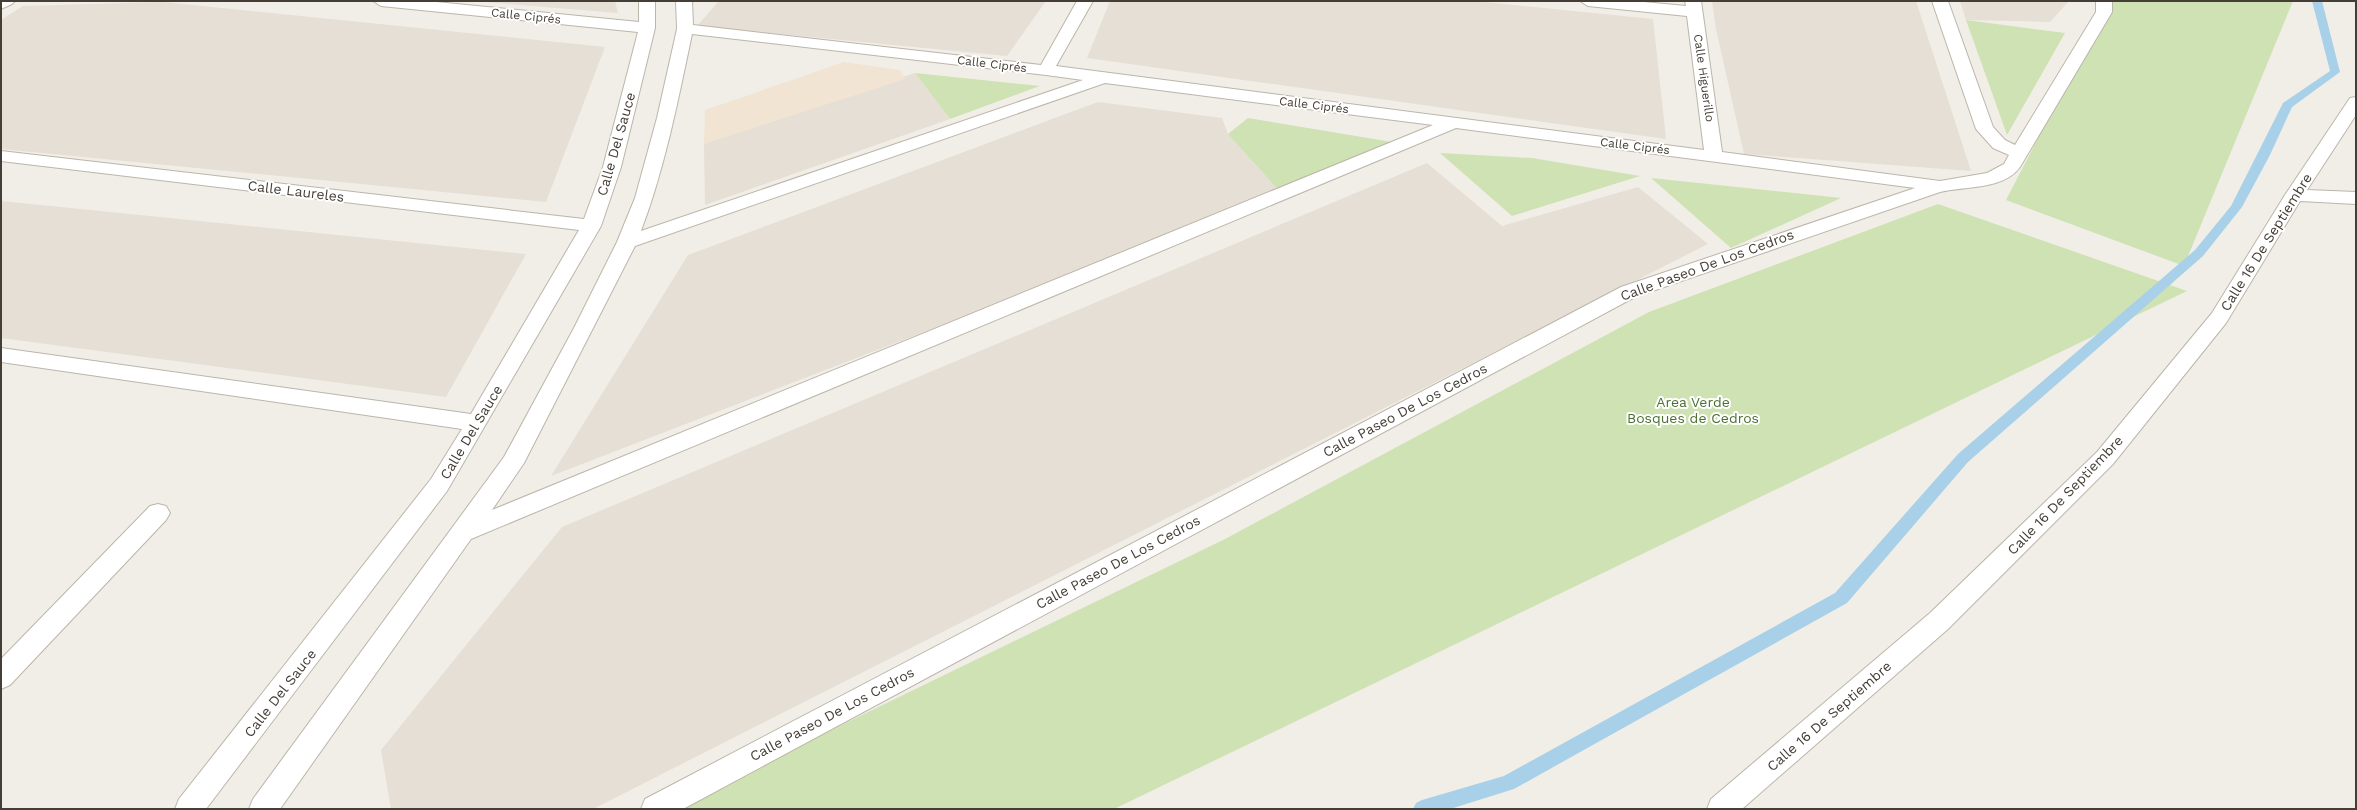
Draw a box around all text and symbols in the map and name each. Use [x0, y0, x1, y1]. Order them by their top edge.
street label: Calle Ciprés [490, 5, 562, 27]
street label: Calle Higuerillo [1691, 33, 1717, 123]
street label: Calle Ciprés [956, 53, 1028, 75]
street label: Calle Del Sauce [594, 90, 638, 198]
street label: Calle Ciprés [1278, 94, 1350, 116]
street label: Calle Ciprés [1599, 135, 1671, 157]
street label: Calle 16 De Septiembre [2217, 170, 2315, 314]
street label: Calle Laureles [247, 177, 345, 205]
street label: Calle Paseo De Los Cedros [1618, 226, 1796, 304]
street label: Calle Paseo De Los Cedros [1320, 360, 1490, 460]
street label: Calle Del Sauce [437, 382, 505, 482]
park label: Area Verde Bosques de Cedros [1627, 394, 1759, 426]
street label: Calle 16 De Septiembre [2004, 432, 2126, 558]
street label: Calle Paseo De Los Cedros [1033, 512, 1203, 612]
street label: Calle Del Sauce [241, 646, 319, 740]
street label: Calle 16 De Septiembre [1764, 658, 1894, 774]
street label: Calle Paseo De Los Cedros [747, 664, 917, 764]

